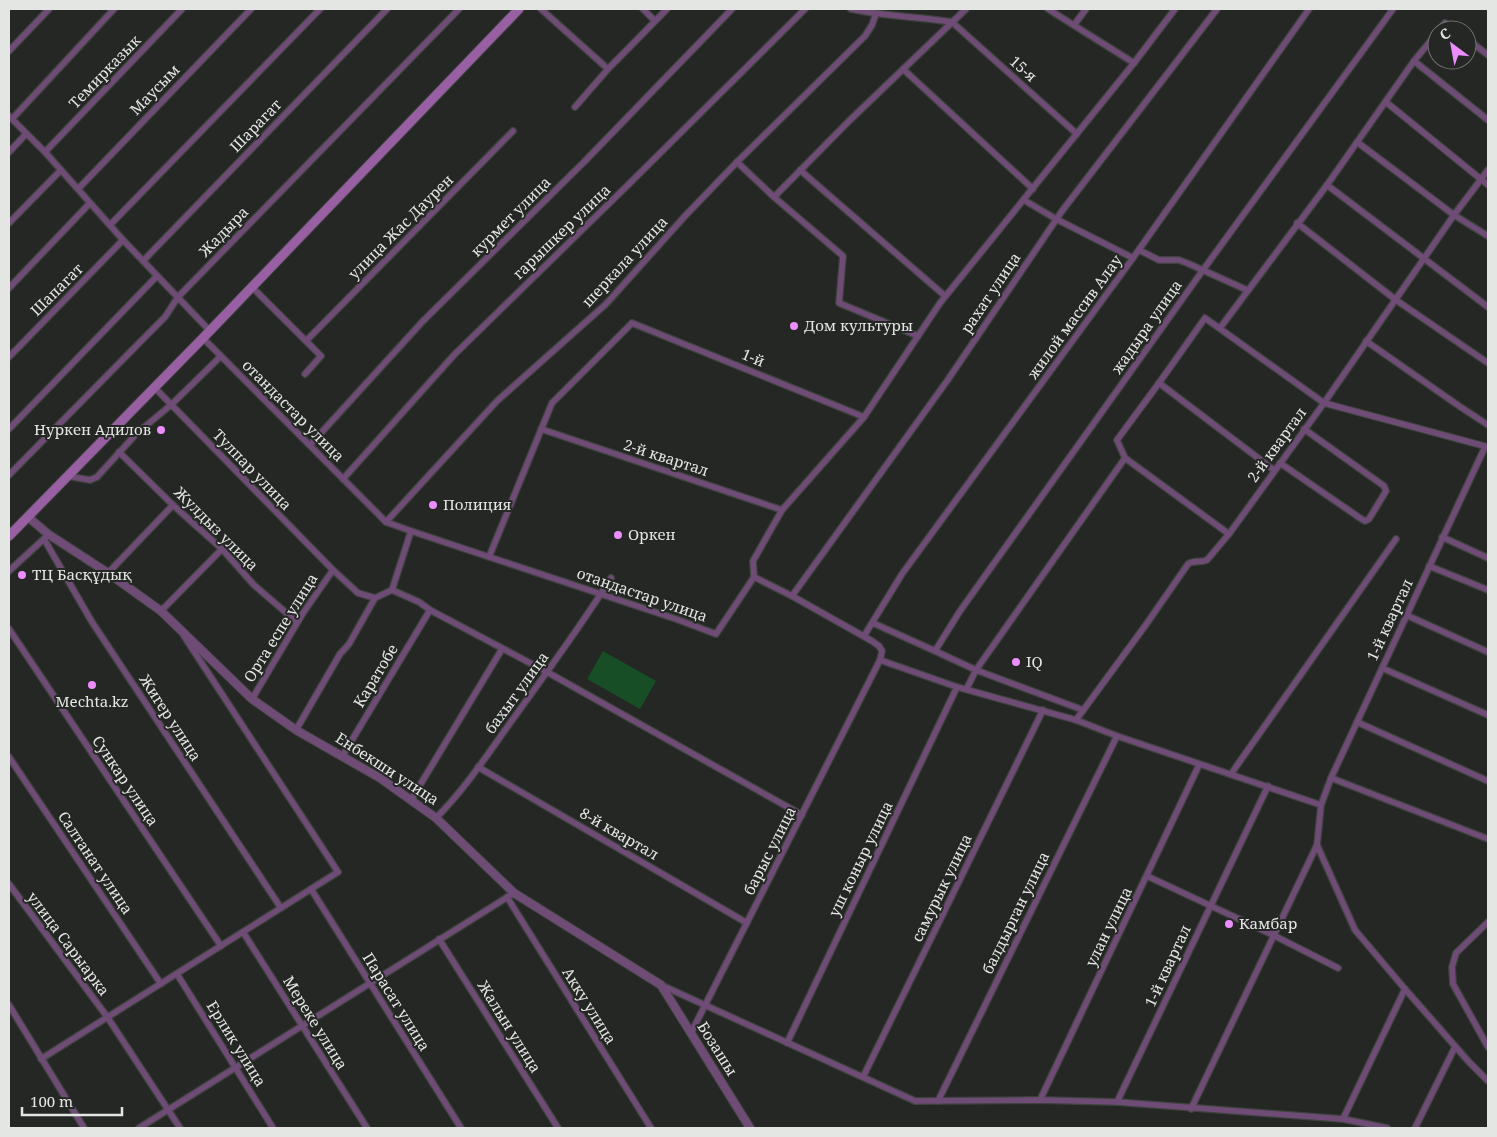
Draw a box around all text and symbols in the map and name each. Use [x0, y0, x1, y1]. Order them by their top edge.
north arrow [1427, 20, 1477, 70]
text: С [1436, 23, 1454, 44]
street label: Темирказык [64, 30, 145, 112]
street label: 15-я [1006, 51, 1042, 86]
street label: Маусым [125, 60, 184, 119]
street label: Шарагат [225, 94, 286, 156]
street label: улица Жас Даурен [344, 170, 457, 283]
street label: курмет улица [466, 172, 555, 261]
street label: гарышкер улица [508, 180, 614, 283]
street label: Жадыра [194, 202, 252, 262]
street label: шеркала улица [577, 212, 672, 311]
street label: рахат улица [956, 248, 1025, 337]
street label: жилой массив Алау [1022, 250, 1126, 383]
street label: Шапагат [26, 259, 87, 320]
street label: жадыра улица [1106, 275, 1186, 377]
place label: Дом культуры [804, 315, 913, 335]
marker: Дом культуры [788, 320, 800, 332]
street label: 1-й [739, 343, 768, 371]
street label: отандастар улица [238, 355, 349, 466]
street label: 2-й квартал [1242, 403, 1310, 486]
place label: Нуркен Адилов [34, 419, 151, 439]
marker: Нуркен Адилов [155, 424, 167, 436]
street label: Тулпар улица [209, 424, 296, 514]
street label: 2-й квартал [621, 434, 711, 480]
street label: Жулдыз улица [170, 481, 263, 575]
place label: Полиция [443, 494, 511, 514]
marker: Полиция [427, 499, 439, 511]
place label: Оркен [628, 524, 676, 544]
marker: Оркен [612, 529, 624, 541]
street label: отандастар улица [574, 562, 710, 626]
place label: ТЦ Басқұдық [32, 564, 132, 584]
marker: ТЦ Басқұдық [16, 569, 28, 581]
street label: Орта еспе улица [239, 569, 322, 686]
street label: 1-й квартал [1361, 575, 1417, 664]
street label: Каратобе [348, 640, 402, 711]
street label: бахыт улица [480, 648, 553, 737]
place label: IQ [1026, 651, 1043, 671]
marker: IQ [1010, 656, 1022, 668]
street label: Жигер улица [135, 669, 206, 765]
marker: Mechta.kz [86, 679, 98, 691]
place label: Mechta.kz [56, 691, 128, 711]
street label: Енбекши улица [332, 727, 443, 809]
street label: Сункар улица [88, 731, 163, 830]
street label: уш коныр улица [823, 797, 897, 920]
street label: 8-й квартал [576, 802, 663, 864]
street label: барыс улица [738, 803, 800, 898]
street label: Салтанат улица [54, 807, 138, 918]
street label: самурык улица [906, 830, 976, 945]
street label: балдырган улица [977, 848, 1053, 977]
street label: улан улица [1080, 883, 1136, 970]
street label: улица Сарыарка [23, 887, 114, 999]
place label: Камбар [1239, 913, 1297, 933]
marker: Камбар [1223, 918, 1235, 930]
street label: 1-й квартал [1139, 921, 1195, 1010]
street label: Парасат улица [359, 948, 435, 1054]
street label: Акку улица [558, 963, 621, 1048]
street label: Мереке улица [279, 972, 353, 1073]
street label: Жалын улица [473, 976, 546, 1076]
street label: Ерлик улица [203, 997, 271, 1090]
street label: Бозашы [693, 1018, 742, 1079]
scale bar [22, 1084, 122, 1116]
text: 100 m [30, 1091, 73, 1111]

